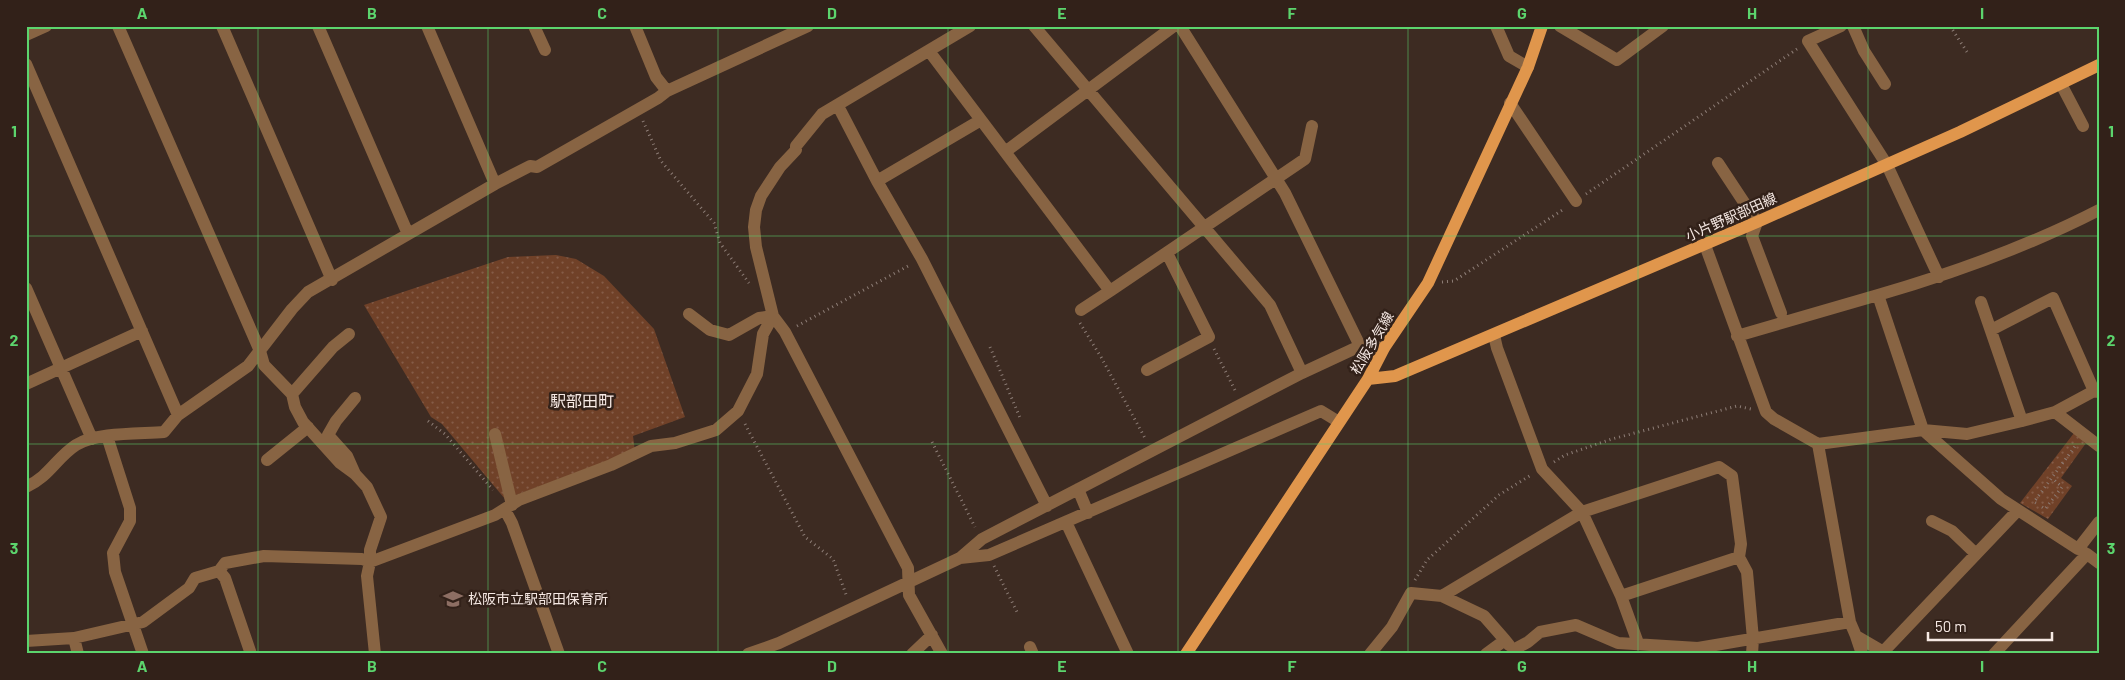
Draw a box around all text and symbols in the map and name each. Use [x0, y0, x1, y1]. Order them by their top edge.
text: A [137, 3, 148, 22]
text: B [367, 3, 377, 22]
text: C [597, 3, 607, 22]
text: D [827, 3, 837, 22]
text: E [1057, 3, 1067, 22]
text: F [1288, 3, 1297, 22]
text: G [1517, 3, 1527, 22]
text: H [1747, 3, 1757, 22]
text: I [1980, 3, 1984, 22]
text: 1 [11, 121, 17, 140]
text: 1 [2108, 121, 2114, 140]
street label: 小片野駅部田線 [1683, 189, 1779, 244]
street label: 松阪多気線 [1346, 308, 1397, 377]
text: 2 [10, 330, 19, 349]
text: 2 [2107, 330, 2116, 349]
district label: 駅部田町 [550, 391, 614, 410]
text: 3 [10, 538, 18, 557]
text: 3 [2107, 538, 2115, 557]
school or university icon: 松阪市立駅部田保育所 [442, 588, 464, 610]
place label: 松阪市立駅部田保育所 [468, 590, 608, 607]
scale bar [1928, 610, 2051, 642]
text: 50 m [1935, 617, 1967, 635]
text: A [137, 656, 148, 675]
text: B [367, 656, 377, 675]
text: C [597, 656, 607, 675]
text: D [827, 656, 837, 675]
text: E [1057, 656, 1067, 675]
text: F [1288, 656, 1297, 675]
text: G [1517, 656, 1527, 675]
text: H [1747, 656, 1757, 675]
text: I [1980, 656, 1984, 675]

